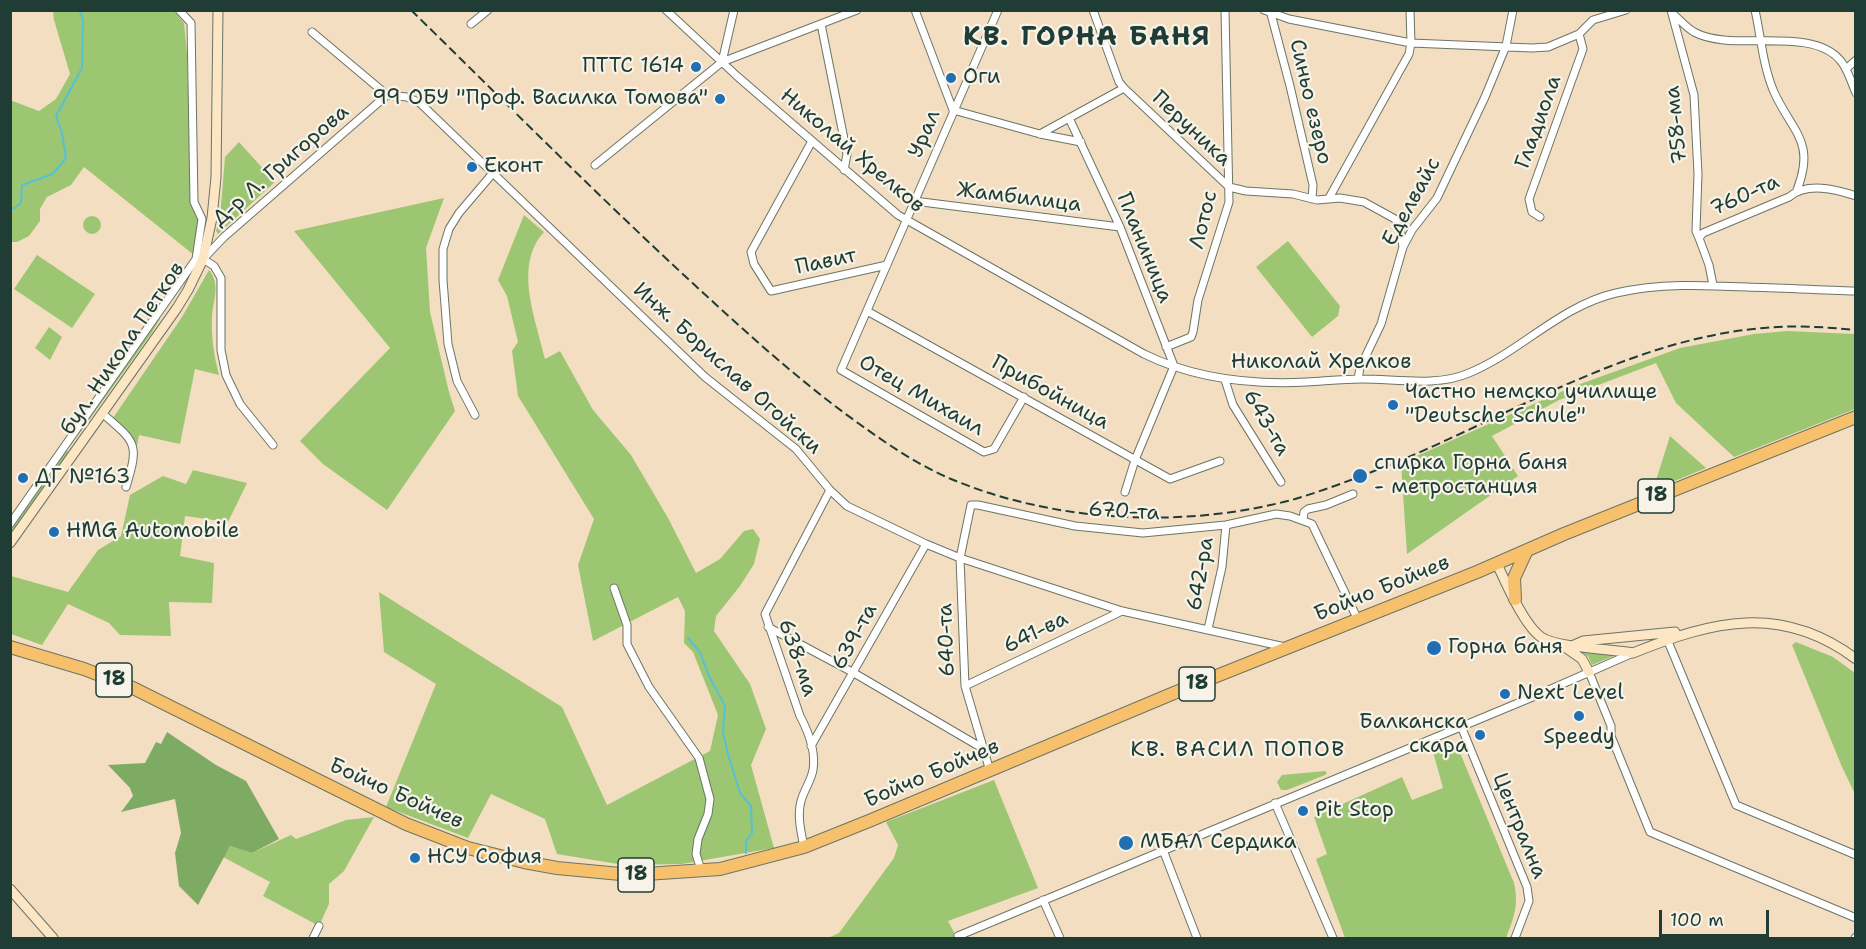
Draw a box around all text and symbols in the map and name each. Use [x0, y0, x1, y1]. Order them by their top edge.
district label: КВ. ГОРНА БАНЯ [963, 22, 1211, 54]
street label: Синьо езеро [1283, 37, 1337, 167]
place label: ПТТС 1614 [582, 54, 684, 80]
marker: ПТТС 1614 [689, 60, 703, 74]
place label: Оги [963, 65, 1001, 91]
marker: Оги [944, 71, 958, 85]
street label: Гладиола [1511, 72, 1567, 172]
street label: Николай Хрелков [775, 83, 929, 219]
street label: 758-ма [1660, 85, 1694, 165]
place label: 99 ОБУ "Проф. Василка Томова" [372, 86, 708, 112]
street label: Перуника [1146, 86, 1236, 172]
marker: 99 ОБУ "Проф. Василка Томова" [713, 92, 727, 106]
street label: Д-р Л. Григорова [208, 100, 354, 232]
street label: Урал [904, 106, 946, 162]
street label: Еделвайс [1377, 153, 1447, 251]
place label: Еконт [484, 154, 543, 180]
marker: Еконт [465, 160, 479, 174]
street label: 760-та [1707, 170, 1783, 222]
street label: Жамбилица [955, 178, 1083, 218]
street label: Лотос [1185, 188, 1223, 252]
street label: Планиница [1110, 189, 1178, 307]
street label: Павит [793, 243, 859, 281]
street label: бул. Никола Петков [56, 258, 190, 440]
street label: Инж. Борислав Огойски [628, 278, 826, 460]
street label: Отец Михаил [854, 350, 988, 442]
street label: Прибойница [987, 350, 1113, 436]
street label: Николай Хрелков [1231, 350, 1411, 376]
place label: Частно немско училище "Deutsche Schule" [1405, 380, 1657, 430]
street label: 643-та [1237, 385, 1295, 461]
marker: Частно немско училище "Deutsche Schule" [1386, 398, 1400, 412]
place label: спирка Горна баня - метростанция [1374, 451, 1568, 501]
place label: ДГ №163 [35, 465, 130, 491]
marker: спирка Горна баня - метростанция [1351, 467, 1369, 485]
marker: ДГ №163 [16, 471, 30, 485]
road number: 18 [1638, 479, 1674, 513]
street label: 670-та [1088, 498, 1160, 526]
place label: HMG Automobile [66, 519, 239, 545]
marker: HMG Automobile [47, 525, 61, 539]
street label: 642-ра [1182, 535, 1220, 613]
street label: Бойчо Бойчев [1311, 550, 1453, 628]
street label: 639-та [827, 600, 883, 674]
street label: 640-та [933, 603, 961, 677]
street label: 641-ва [1000, 607, 1072, 659]
street label: 638-ма [772, 616, 822, 700]
place label: Горна баня [1448, 635, 1563, 661]
marker: Горна баня [1425, 639, 1443, 657]
road number: 18 [96, 663, 132, 697]
road number: 18 [1179, 667, 1215, 701]
place label: Next Level [1517, 681, 1624, 707]
marker: Next Level [1498, 687, 1512, 701]
marker: Speedy [1572, 709, 1586, 723]
place label: Балканска скара [1359, 710, 1468, 760]
place label: Speedy [1543, 725, 1615, 751]
marker: Балканска скара [1473, 728, 1487, 742]
street label: Бойчо Бойчев [861, 734, 1003, 814]
district label: КВ. ВАСИЛ ПОПОВ [1130, 737, 1346, 763]
street label: Бойчо Бойчев [325, 753, 467, 835]
street label: Централна [1486, 769, 1552, 883]
place label: Pit Stop [1315, 798, 1394, 824]
marker: Pit Stop [1296, 804, 1310, 818]
place label: МБАЛ Сердика [1140, 830, 1297, 856]
marker: МБАЛ Сердика [1117, 834, 1135, 852]
place label: НСУ София [427, 845, 542, 871]
marker: НСУ София [408, 851, 422, 865]
road number: 18 [618, 858, 654, 892]
scale bar [1662, 898, 1772, 936]
text: 100 m [1670, 908, 1724, 932]

